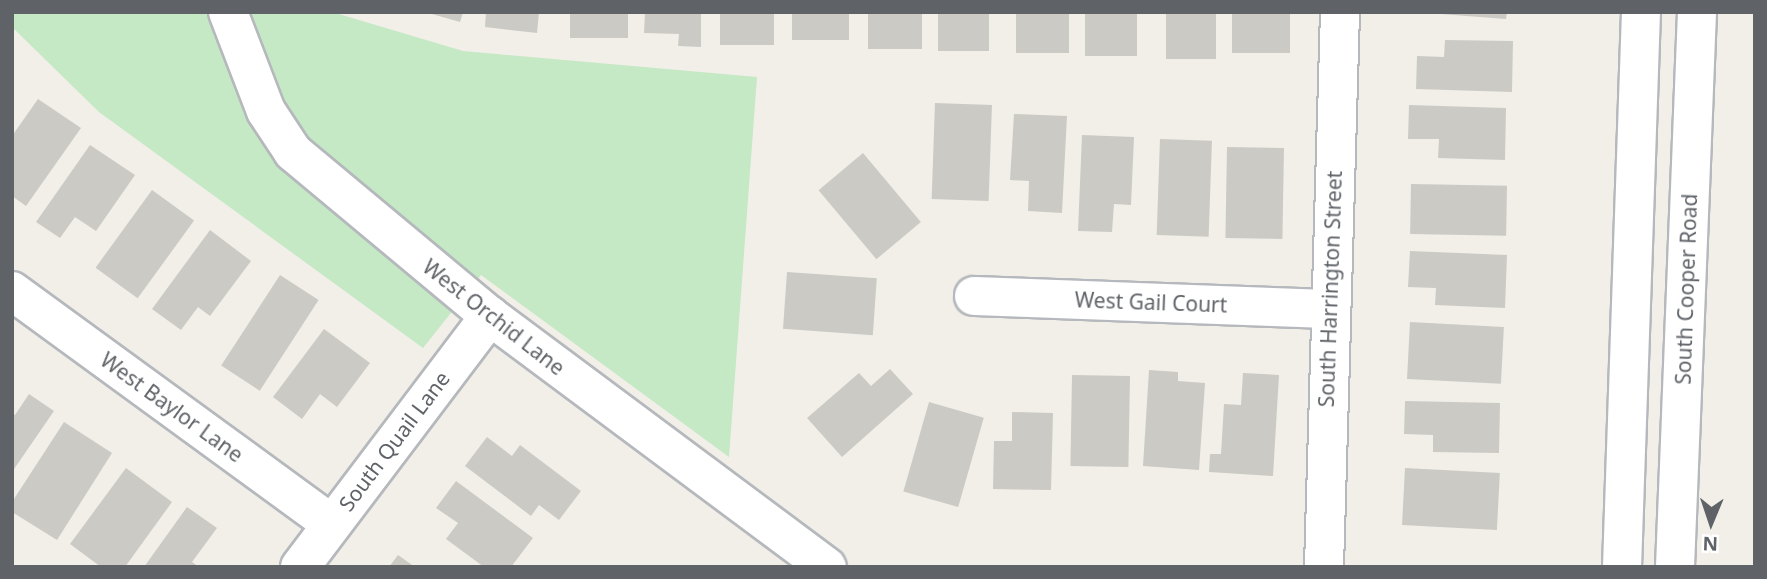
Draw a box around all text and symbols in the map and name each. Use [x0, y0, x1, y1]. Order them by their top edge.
street label: South Harrington Street [1313, 170, 1347, 408]
street label: South Cooper Road [1670, 193, 1702, 385]
street label: West Orchid Lane [418, 254, 570, 380]
street label: West Gail Court [1074, 287, 1228, 317]
street label: West Baylor Lane [96, 347, 248, 467]
street label: South Quail Lane [333, 366, 455, 516]
north arrow [1676, 488, 1746, 558]
text: N [1702, 531, 1718, 557]

